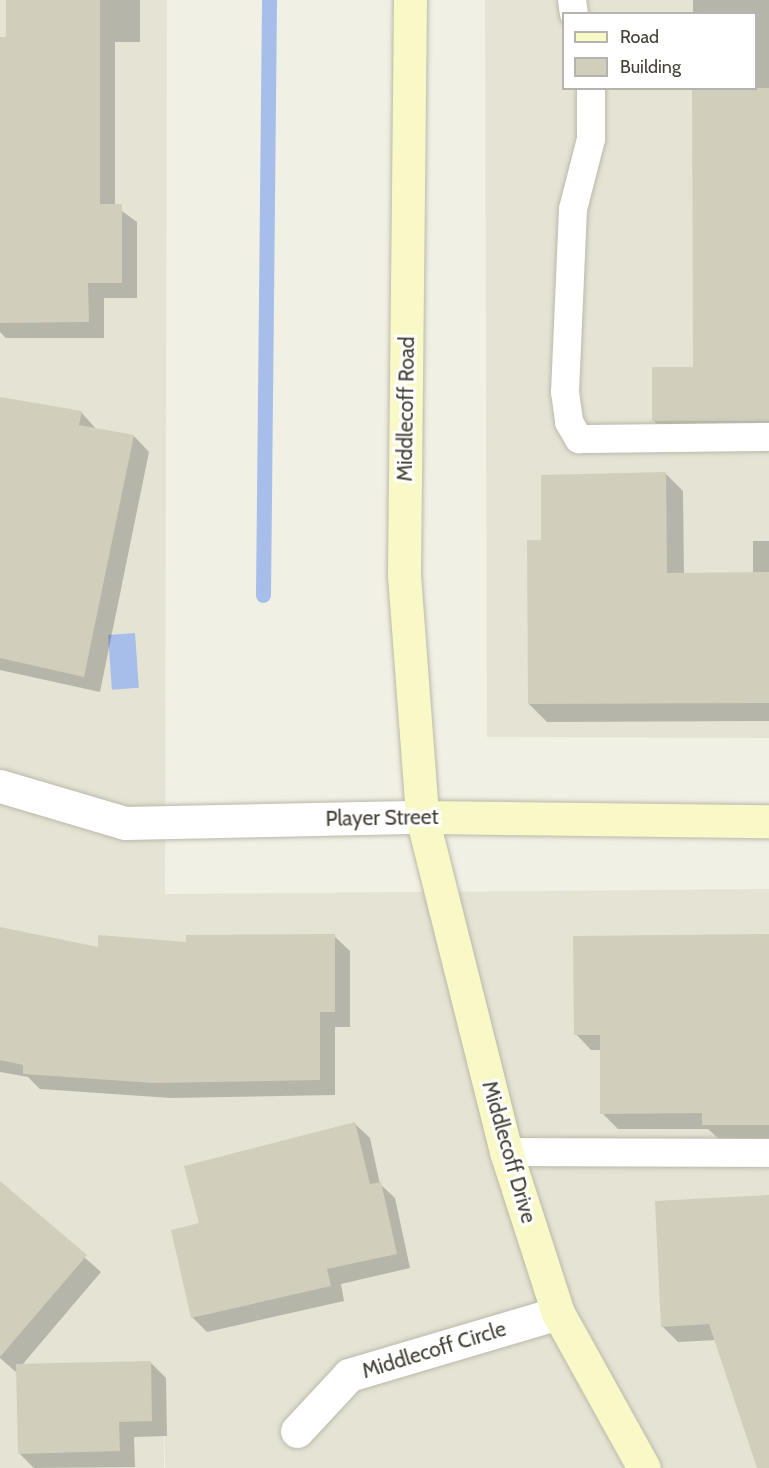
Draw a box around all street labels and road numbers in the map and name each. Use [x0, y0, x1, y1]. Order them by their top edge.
street label: Middlecoff Road [392, 336, 420, 482]
street label: Player Street [325, 804, 439, 832]
street label: Middlecoff Drive [477, 1078, 541, 1226]
street label: Middlecoff Circle [359, 1316, 509, 1384]

